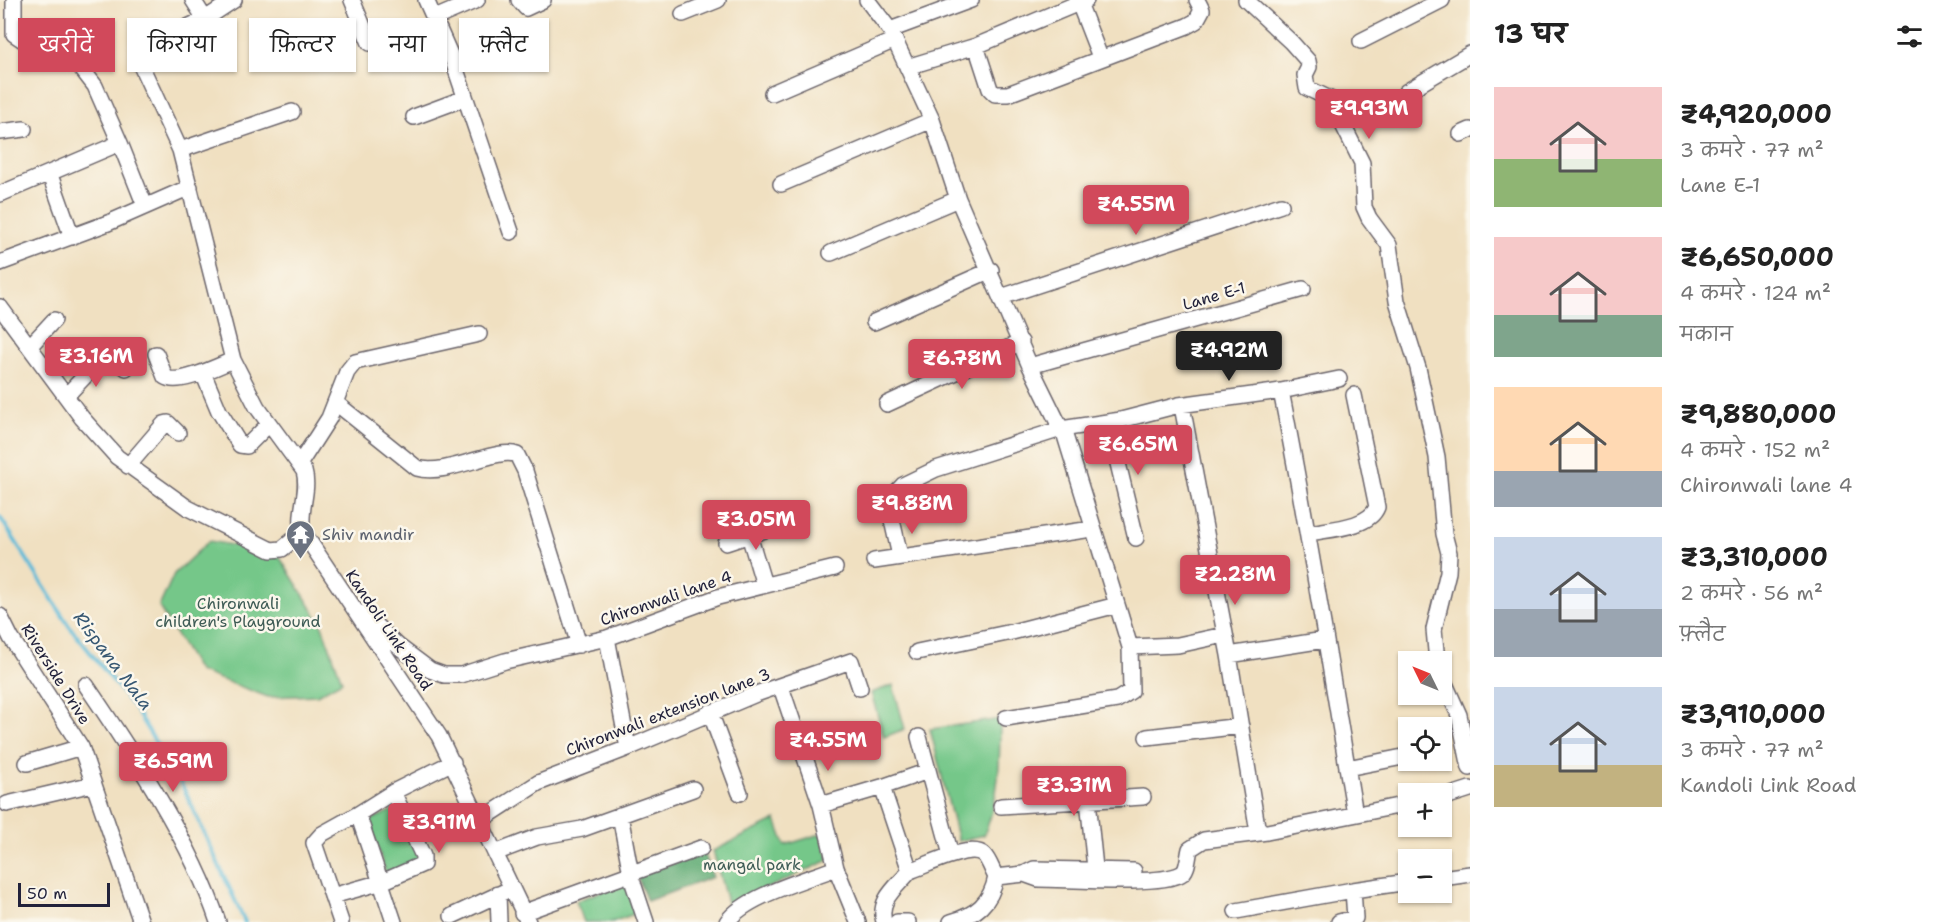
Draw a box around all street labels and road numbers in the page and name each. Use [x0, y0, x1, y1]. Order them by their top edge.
street label: Lane E-1 [1180, 277, 1248, 315]
street label: Kandoli Link Road [341, 566, 437, 694]
street label: Chironwali lane 4 [597, 566, 735, 630]
street label: Riverside Drive [17, 620, 95, 728]
street label: Chironwali extension lane 3 [563, 663, 773, 761]

